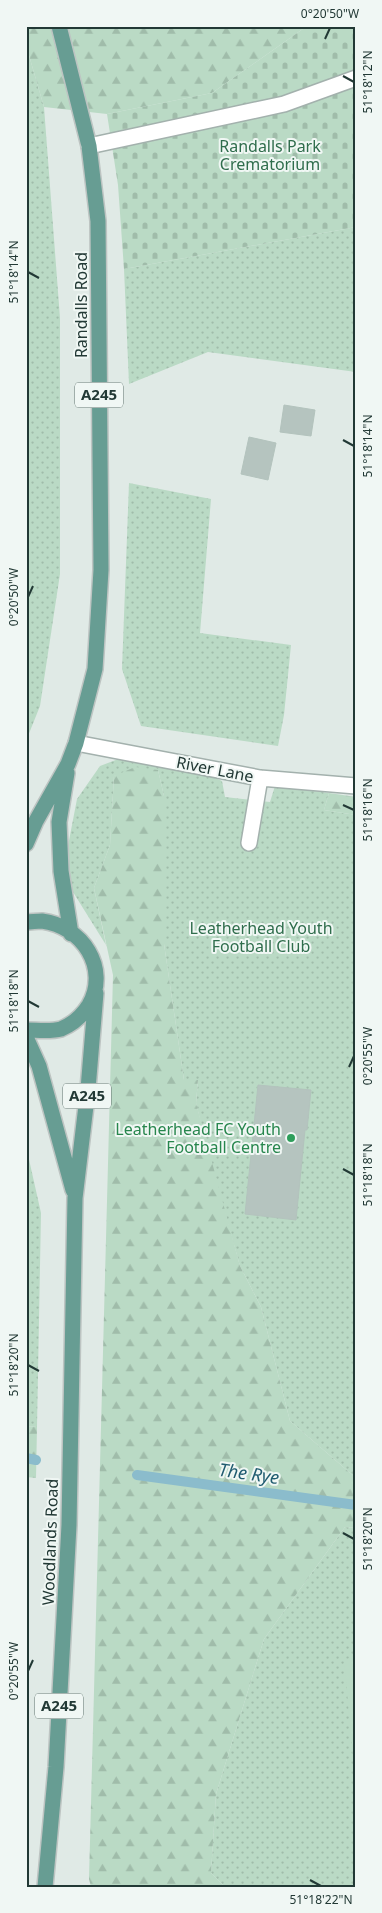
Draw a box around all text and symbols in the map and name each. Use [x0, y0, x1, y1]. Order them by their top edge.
text: 0°20'50"W [301, 5, 359, 22]
text: 51°18'12"N [359, 50, 376, 114]
park label: Randalls Park Crematorium [219, 135, 321, 175]
text: 51°18'14"N [5, 240, 22, 304]
street label: Randalls Road [70, 252, 92, 358]
road number: A245 [75, 382, 123, 408]
text: 51°18'14"N [359, 414, 376, 478]
text: 0°20'50"W [5, 568, 22, 626]
street label: River Lane [174, 751, 256, 787]
text: 51°18'16"N [359, 778, 376, 842]
park label: Leatherhead Youth Football Club [189, 917, 333, 957]
text: 51°18'18"N [5, 969, 22, 1033]
text: 0°20'55"W [359, 1027, 376, 1085]
road number: A245 [63, 1084, 111, 1108]
place label: Leatherhead FC Youth Football Centre [115, 1118, 281, 1158]
marker: Leatherhead FC Youth Football Centre [285, 1132, 297, 1144]
text: 51°18'18"N [359, 1143, 376, 1207]
text: 51°18'20"N [5, 1333, 22, 1397]
water label: The Rye [217, 1457, 281, 1489]
street label: Woodlands Road [37, 1478, 63, 1606]
text: 51°18'20"N [359, 1507, 376, 1571]
text: 0°20'55"W [5, 1642, 22, 1700]
road number: A245 [35, 1694, 83, 1718]
text: 51°18'22"N [289, 1891, 353, 1908]

